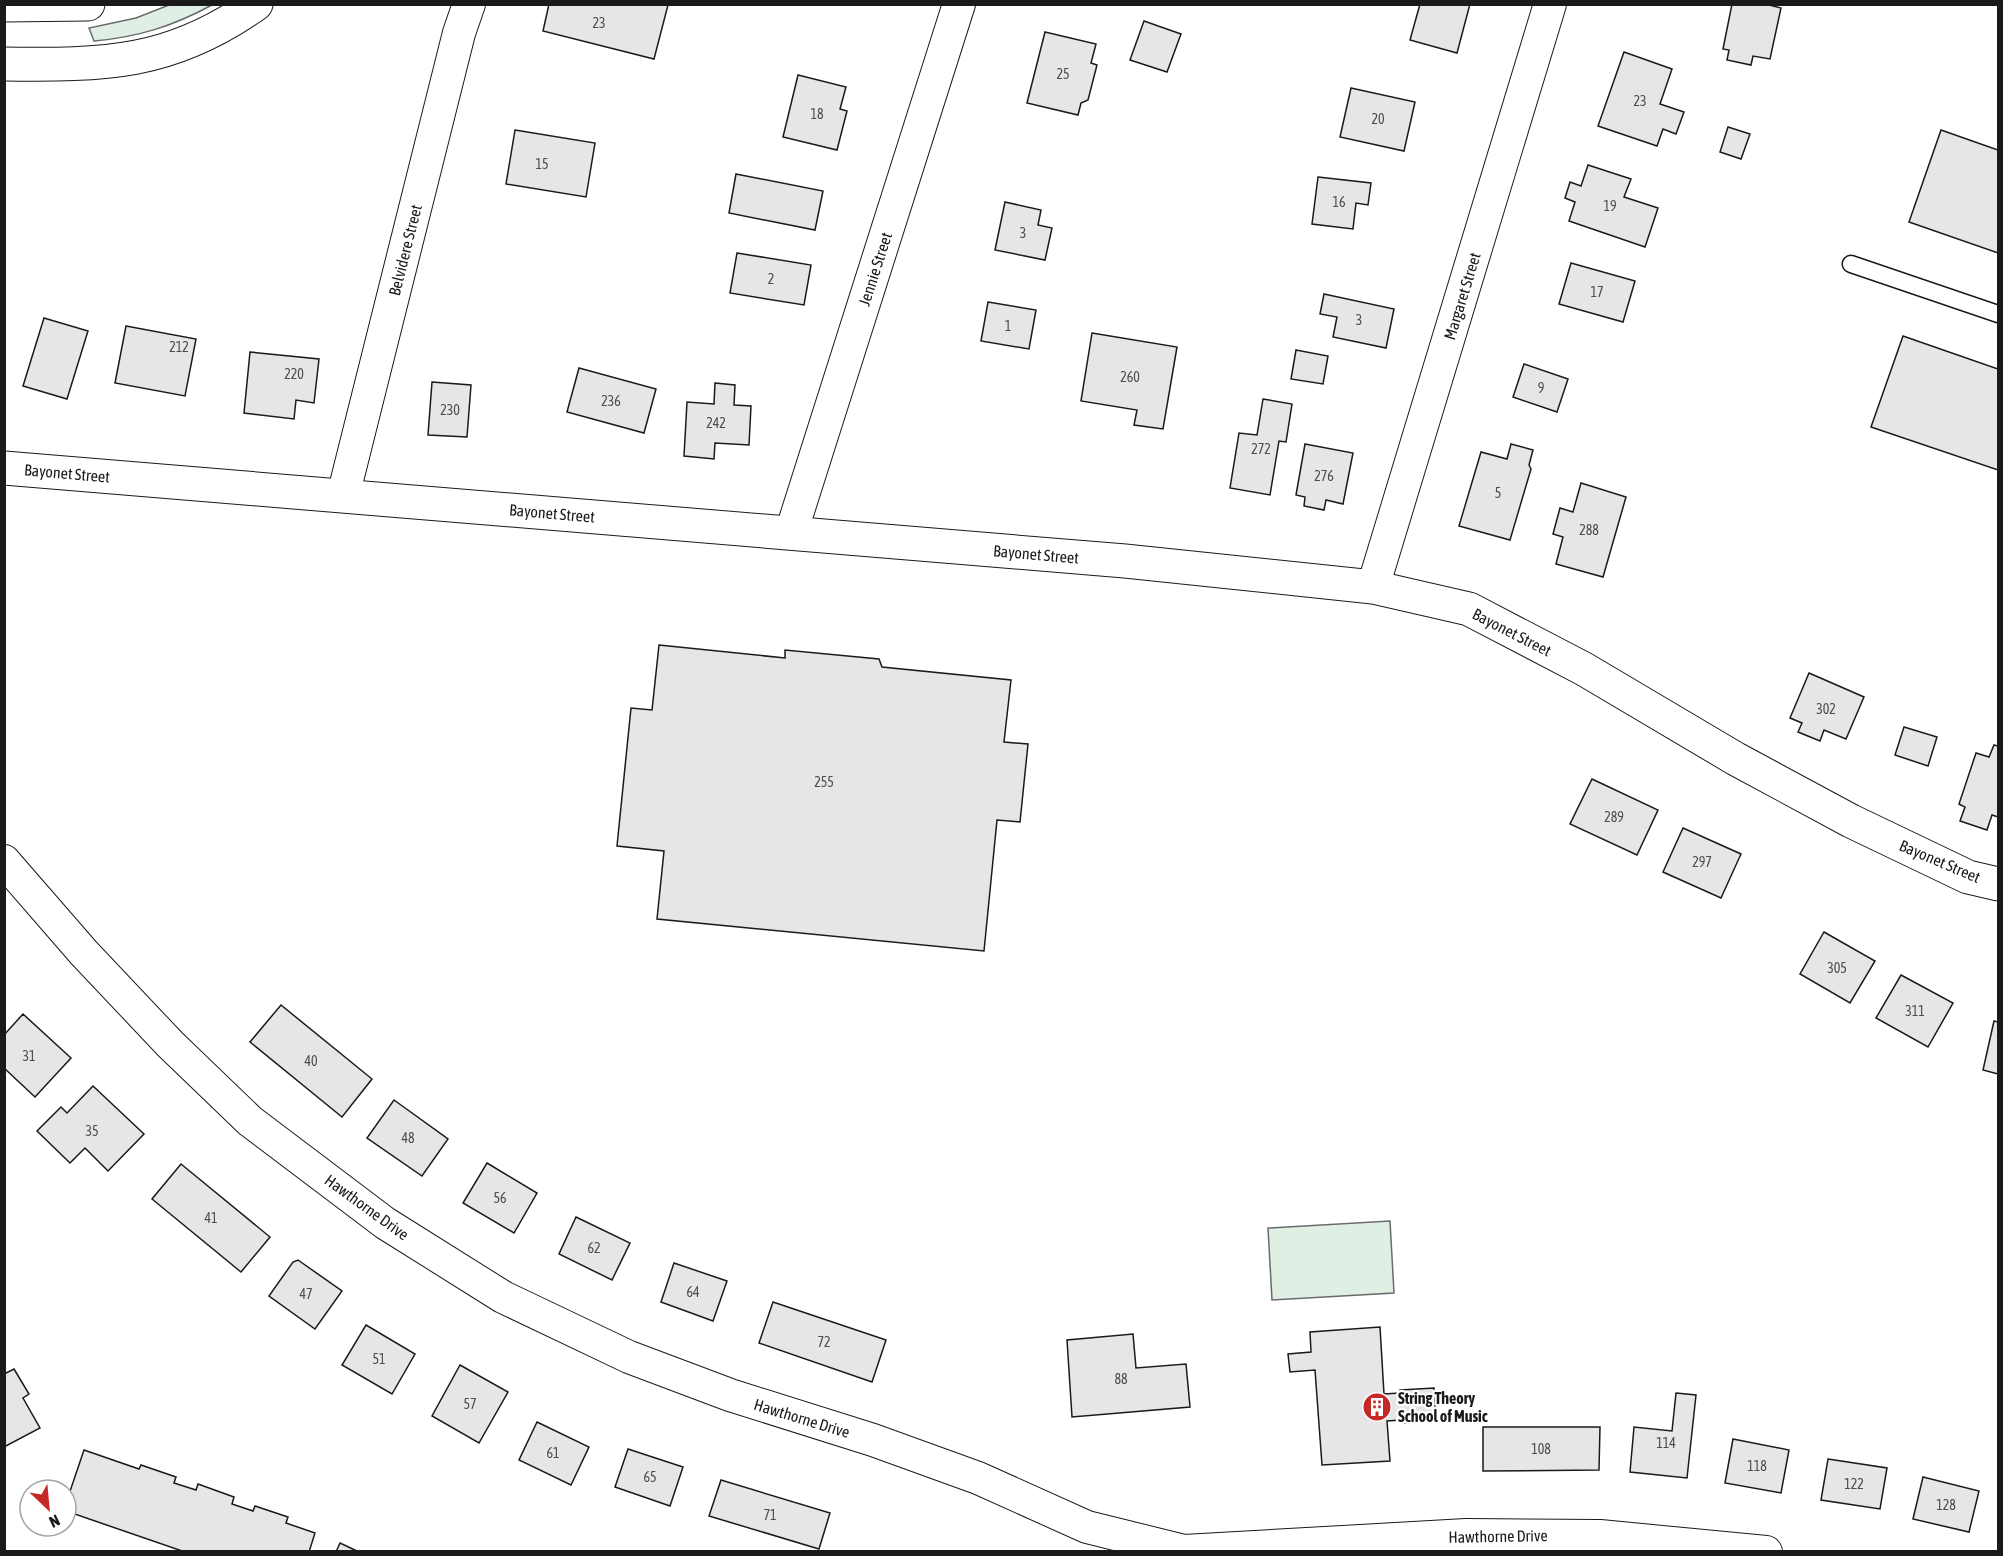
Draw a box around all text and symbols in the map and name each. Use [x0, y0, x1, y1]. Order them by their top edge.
house number: 23 [592, 15, 606, 31]
house number: 25 [1056, 66, 1070, 82]
house number: 23 [1633, 93, 1647, 109]
house number: 18 [810, 106, 824, 122]
house number: 20 [1371, 111, 1385, 127]
house number: 15 [535, 156, 549, 172]
house number: 16 [1332, 194, 1346, 210]
house number: 19 [1603, 198, 1617, 214]
street label: Belvidere Street [385, 202, 425, 297]
house number: 3 [1020, 225, 1026, 241]
street label: Jennie Street [855, 230, 895, 308]
street label: Margaret Street [1440, 250, 1485, 342]
house number: 2 [768, 271, 774, 287]
house number: 17 [1590, 284, 1604, 300]
house number: 3 [1356, 312, 1362, 328]
house number: 1 [1005, 318, 1011, 334]
house number: 212 [169, 339, 189, 355]
house number: 220 [284, 366, 304, 382]
house number: 260 [1120, 369, 1140, 385]
house number: 9 [1538, 380, 1544, 396]
house number: 236 [601, 393, 621, 409]
house number: 230 [440, 402, 460, 418]
house number: 242 [706, 415, 726, 431]
house number: 272 [1251, 441, 1271, 457]
street label: Bayonet Street [23, 460, 111, 487]
house number: 276 [1314, 468, 1334, 484]
house number: 5 [1495, 485, 1501, 501]
street label: Bayonet Street [508, 500, 596, 527]
house number: 288 [1579, 522, 1599, 538]
street label: Bayonet Street [992, 541, 1080, 568]
street label: Bayonet Street [1469, 604, 1555, 661]
house number: 302 [1816, 701, 1836, 717]
house number: 255 [814, 774, 834, 790]
house number: 289 [1604, 809, 1624, 825]
street label: Bayonet Street [1897, 836, 1983, 887]
house number: 297 [1692, 854, 1712, 870]
house number: 305 [1827, 960, 1847, 976]
house number: 311 [1905, 1003, 1925, 1019]
house number: 31 [22, 1048, 36, 1064]
house number: 40 [304, 1053, 318, 1069]
house number: 35 [85, 1123, 99, 1139]
house number: 48 [401, 1130, 415, 1146]
street label: Hawthorne Drive [322, 1171, 412, 1243]
house number: 56 [493, 1190, 507, 1206]
house number: 41 [204, 1210, 218, 1226]
house number: 62 [587, 1240, 601, 1256]
house number: 64 [686, 1284, 700, 1300]
house number: 47 [299, 1286, 313, 1302]
house number: 72 [817, 1334, 831, 1350]
house number: 51 [372, 1351, 386, 1367]
house number: 88 [1114, 1371, 1128, 1387]
place label: String Theory School of Music [1398, 1389, 1488, 1425]
building icon: String Theory School of Music [1361, 1391, 1393, 1423]
street label: Hawthorne Drive [752, 1395, 852, 1441]
house number: 57 [463, 1396, 477, 1412]
house number: 114 [1656, 1435, 1676, 1451]
house number: 108 [1531, 1441, 1551, 1457]
house number: 61 [546, 1445, 560, 1461]
house number: 118 [1747, 1458, 1767, 1474]
house number: 65 [643, 1469, 657, 1485]
house number: 122 [1844, 1476, 1864, 1492]
north arrow [18, 1478, 78, 1538]
house number: 128 [1936, 1497, 1956, 1513]
house number: 71 [763, 1507, 777, 1523]
text: N [46, 1511, 63, 1532]
street label: Hawthorne Drive [1448, 1526, 1548, 1546]

